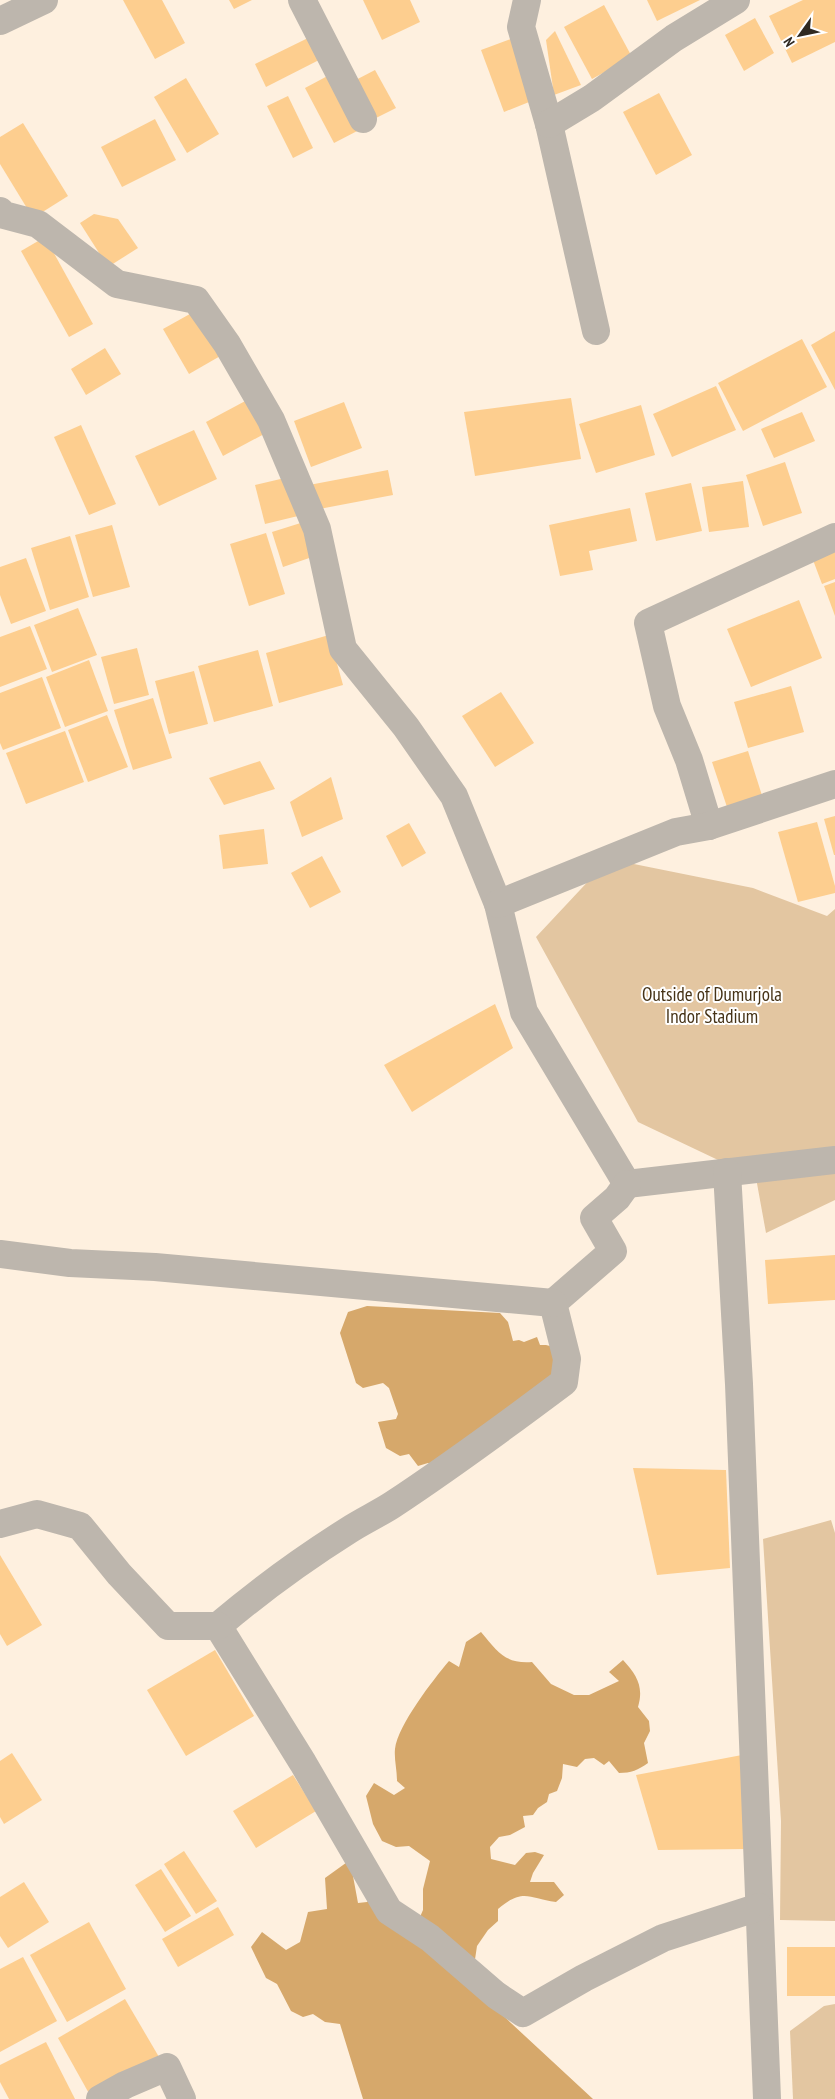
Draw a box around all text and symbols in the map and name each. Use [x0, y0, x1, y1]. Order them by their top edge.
north arrow [775, 10, 825, 60]
text: N [779, 34, 799, 50]
park label: Outside of Dumurjola Indor Stadium [642, 982, 782, 1028]

